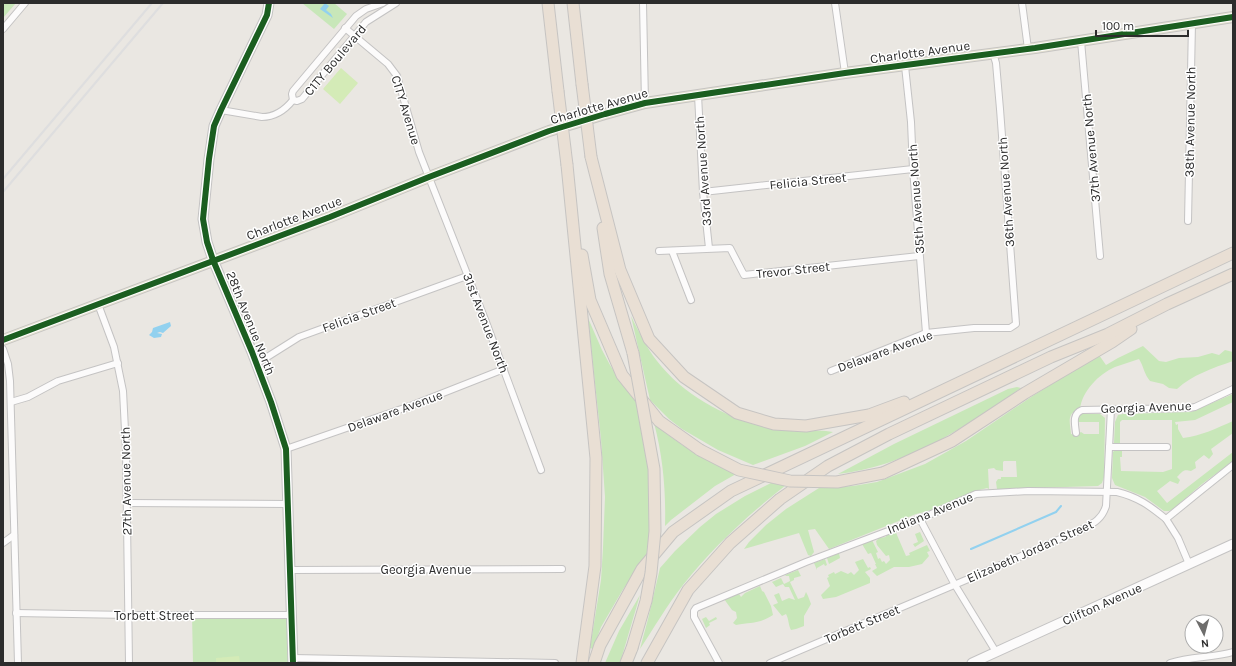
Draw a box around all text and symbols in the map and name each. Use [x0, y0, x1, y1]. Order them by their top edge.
scale bar [1096, 12, 1188, 38]
text: 100 m [1102, 19, 1134, 33]
street label: C1TY Boulevard [301, 21, 369, 99]
street label: Charlotte Avenue [869, 38, 971, 66]
street label: 38th Avenue North [1182, 66, 1198, 178]
street label: C1TY Avenue [388, 73, 424, 147]
street label: Charlotte Avenue [549, 85, 650, 127]
street label: 37th Avenue North [1079, 93, 1103, 203]
street label: 33rd Avenue North [692, 116, 714, 226]
street label: 36th Avenue North [995, 136, 1017, 248]
street label: 35th Avenue North [905, 144, 927, 254]
street label: Felicia Street [769, 169, 847, 192]
street label: Charlotte Avenue [244, 193, 344, 243]
street label: Trevor Street [755, 259, 831, 281]
street label: 28th Avenue North [223, 269, 279, 377]
street label: 31st Avenue North [460, 271, 512, 375]
street label: Felicia Street [320, 295, 398, 335]
street label: Delaware Avenue [836, 327, 935, 375]
street label: Delaware Avenue [346, 387, 445, 435]
street label: Georgia Avenue [1100, 398, 1192, 416]
street label: 27th Avenue North [118, 426, 134, 536]
street label: Indiana Avenue [885, 489, 975, 537]
street label: Elizabeth Jordan Street [964, 516, 1096, 586]
street label: Georgia Avenue [381, 562, 472, 577]
street label: Clifton Avenue [1060, 580, 1144, 628]
street label: Torbett Street [822, 601, 902, 647]
street label: Torbett Street [114, 608, 194, 623]
north arrow [1184, 614, 1224, 654]
text: N [1200, 637, 1210, 650]

